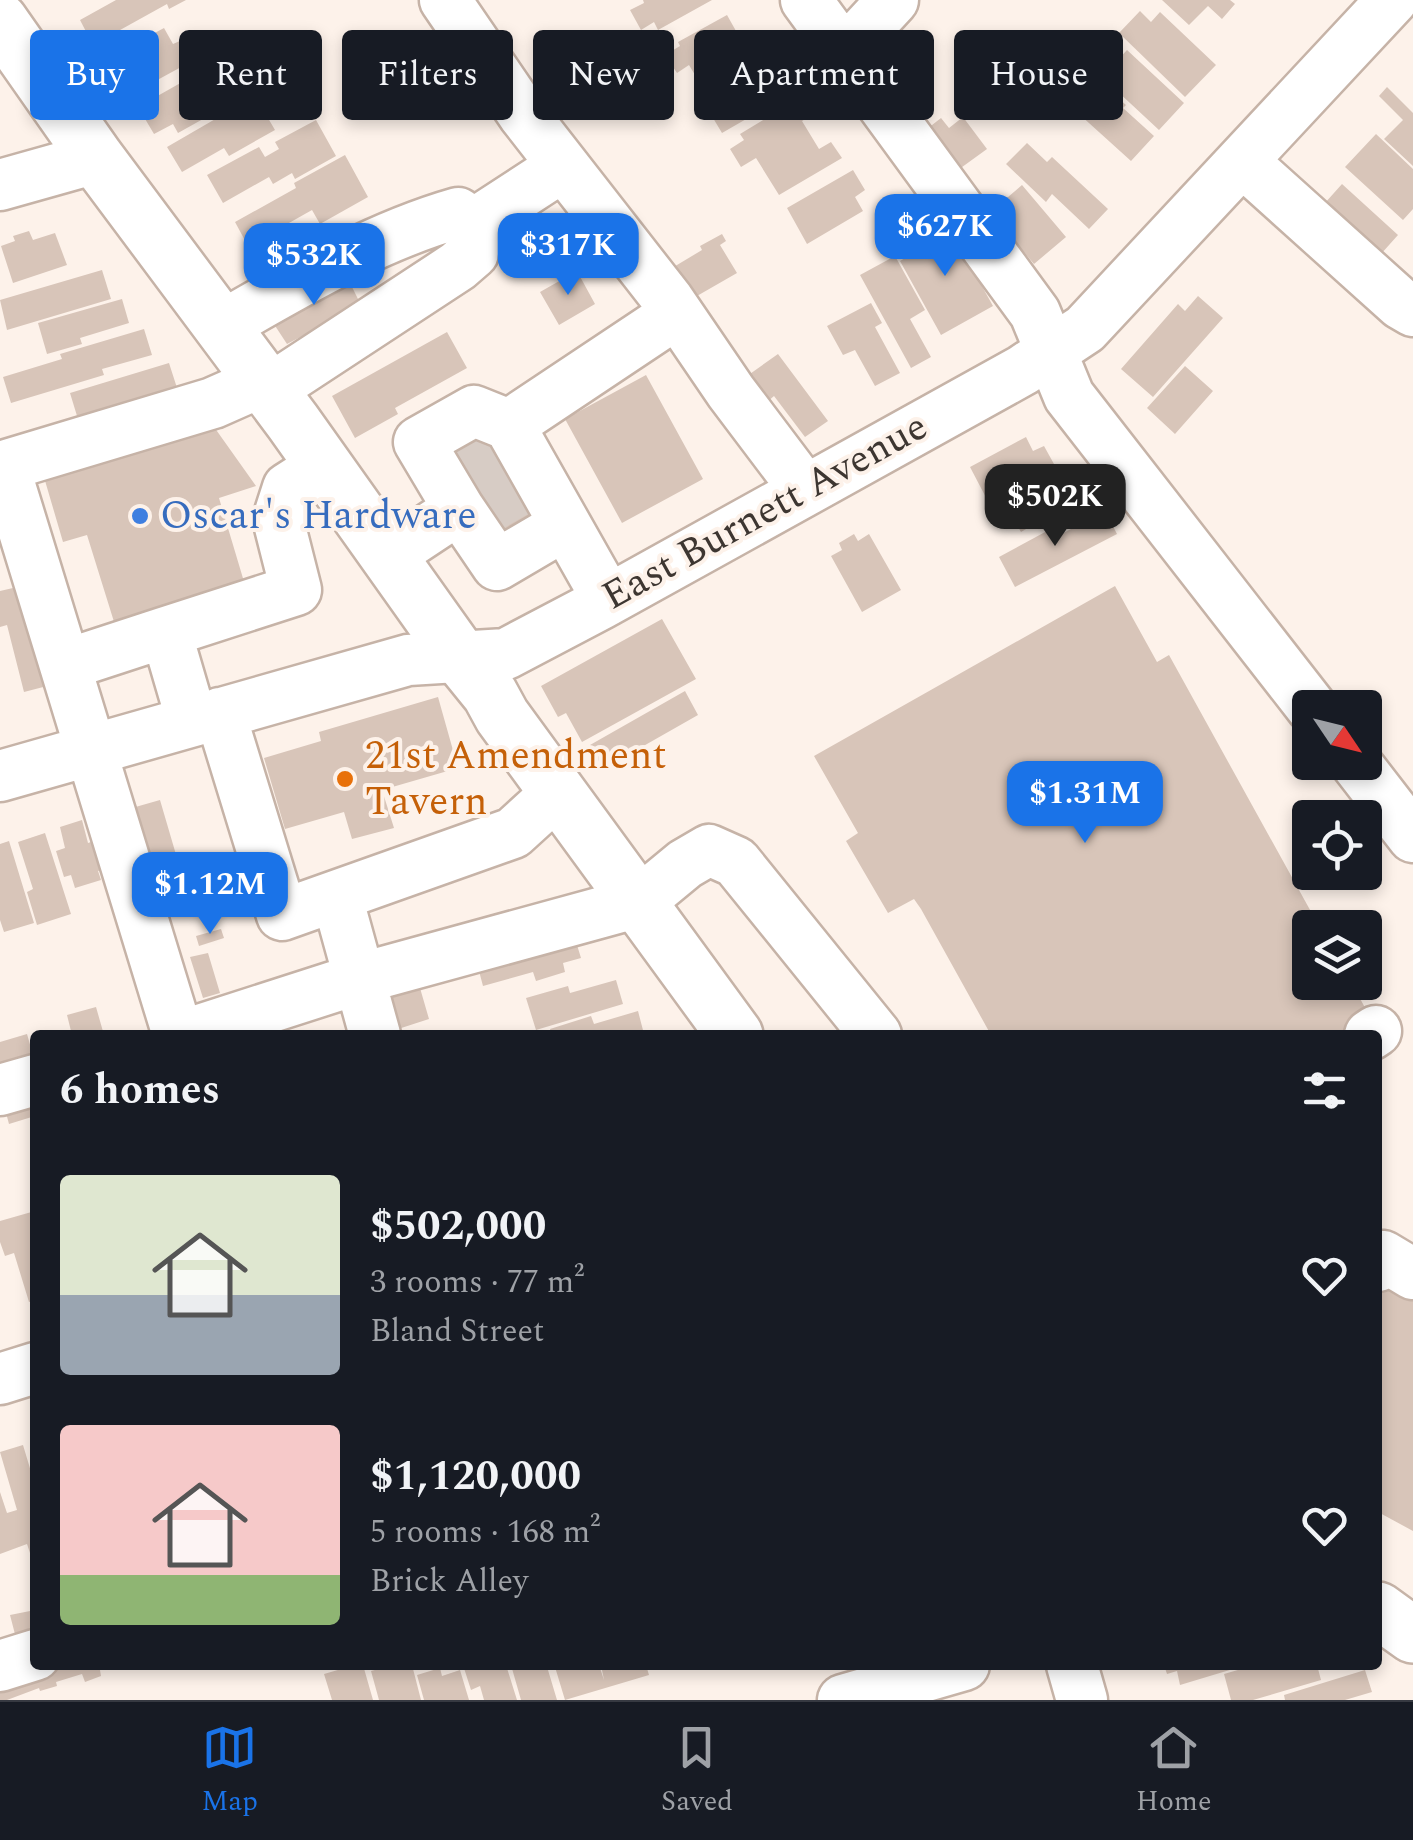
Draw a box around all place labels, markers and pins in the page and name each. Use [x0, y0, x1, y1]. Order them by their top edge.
pin: $627K [875, 194, 1015, 279]
pin: $317K [498, 213, 638, 298]
pin: $532K [244, 223, 384, 308]
pin: $502K [985, 464, 1125, 549]
place label: Oscar's Hardware [160, 486, 477, 547]
marker: Oscar's Hardware [129, 505, 151, 527]
place label: 21st Amendment Tavern [365, 726, 667, 833]
pin: $1.31M [1004, 761, 1166, 846]
marker: 21st Amendment Tavern [334, 768, 356, 790]
pin: $1.12M [129, 852, 291, 937]

